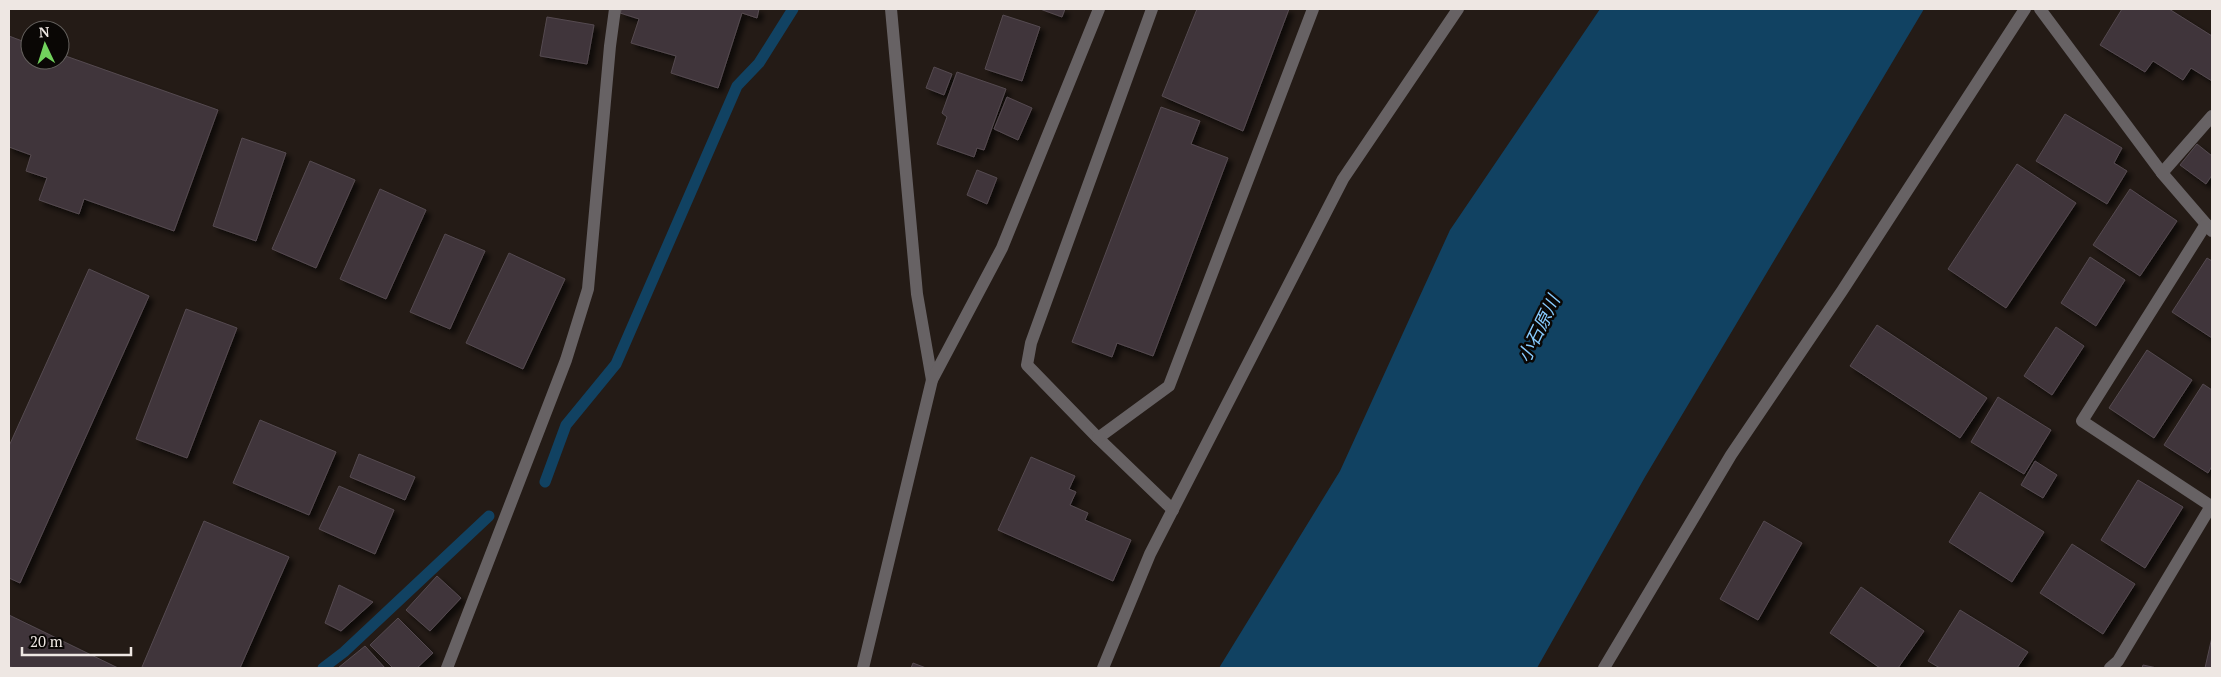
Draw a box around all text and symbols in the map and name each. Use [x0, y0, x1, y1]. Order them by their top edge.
north arrow [20, 20, 70, 70]
text: N [38, 22, 50, 41]
water label: 小石原川 [1512, 289, 1566, 366]
scale bar [22, 624, 131, 656]
text: 20 m [30, 631, 63, 651]

